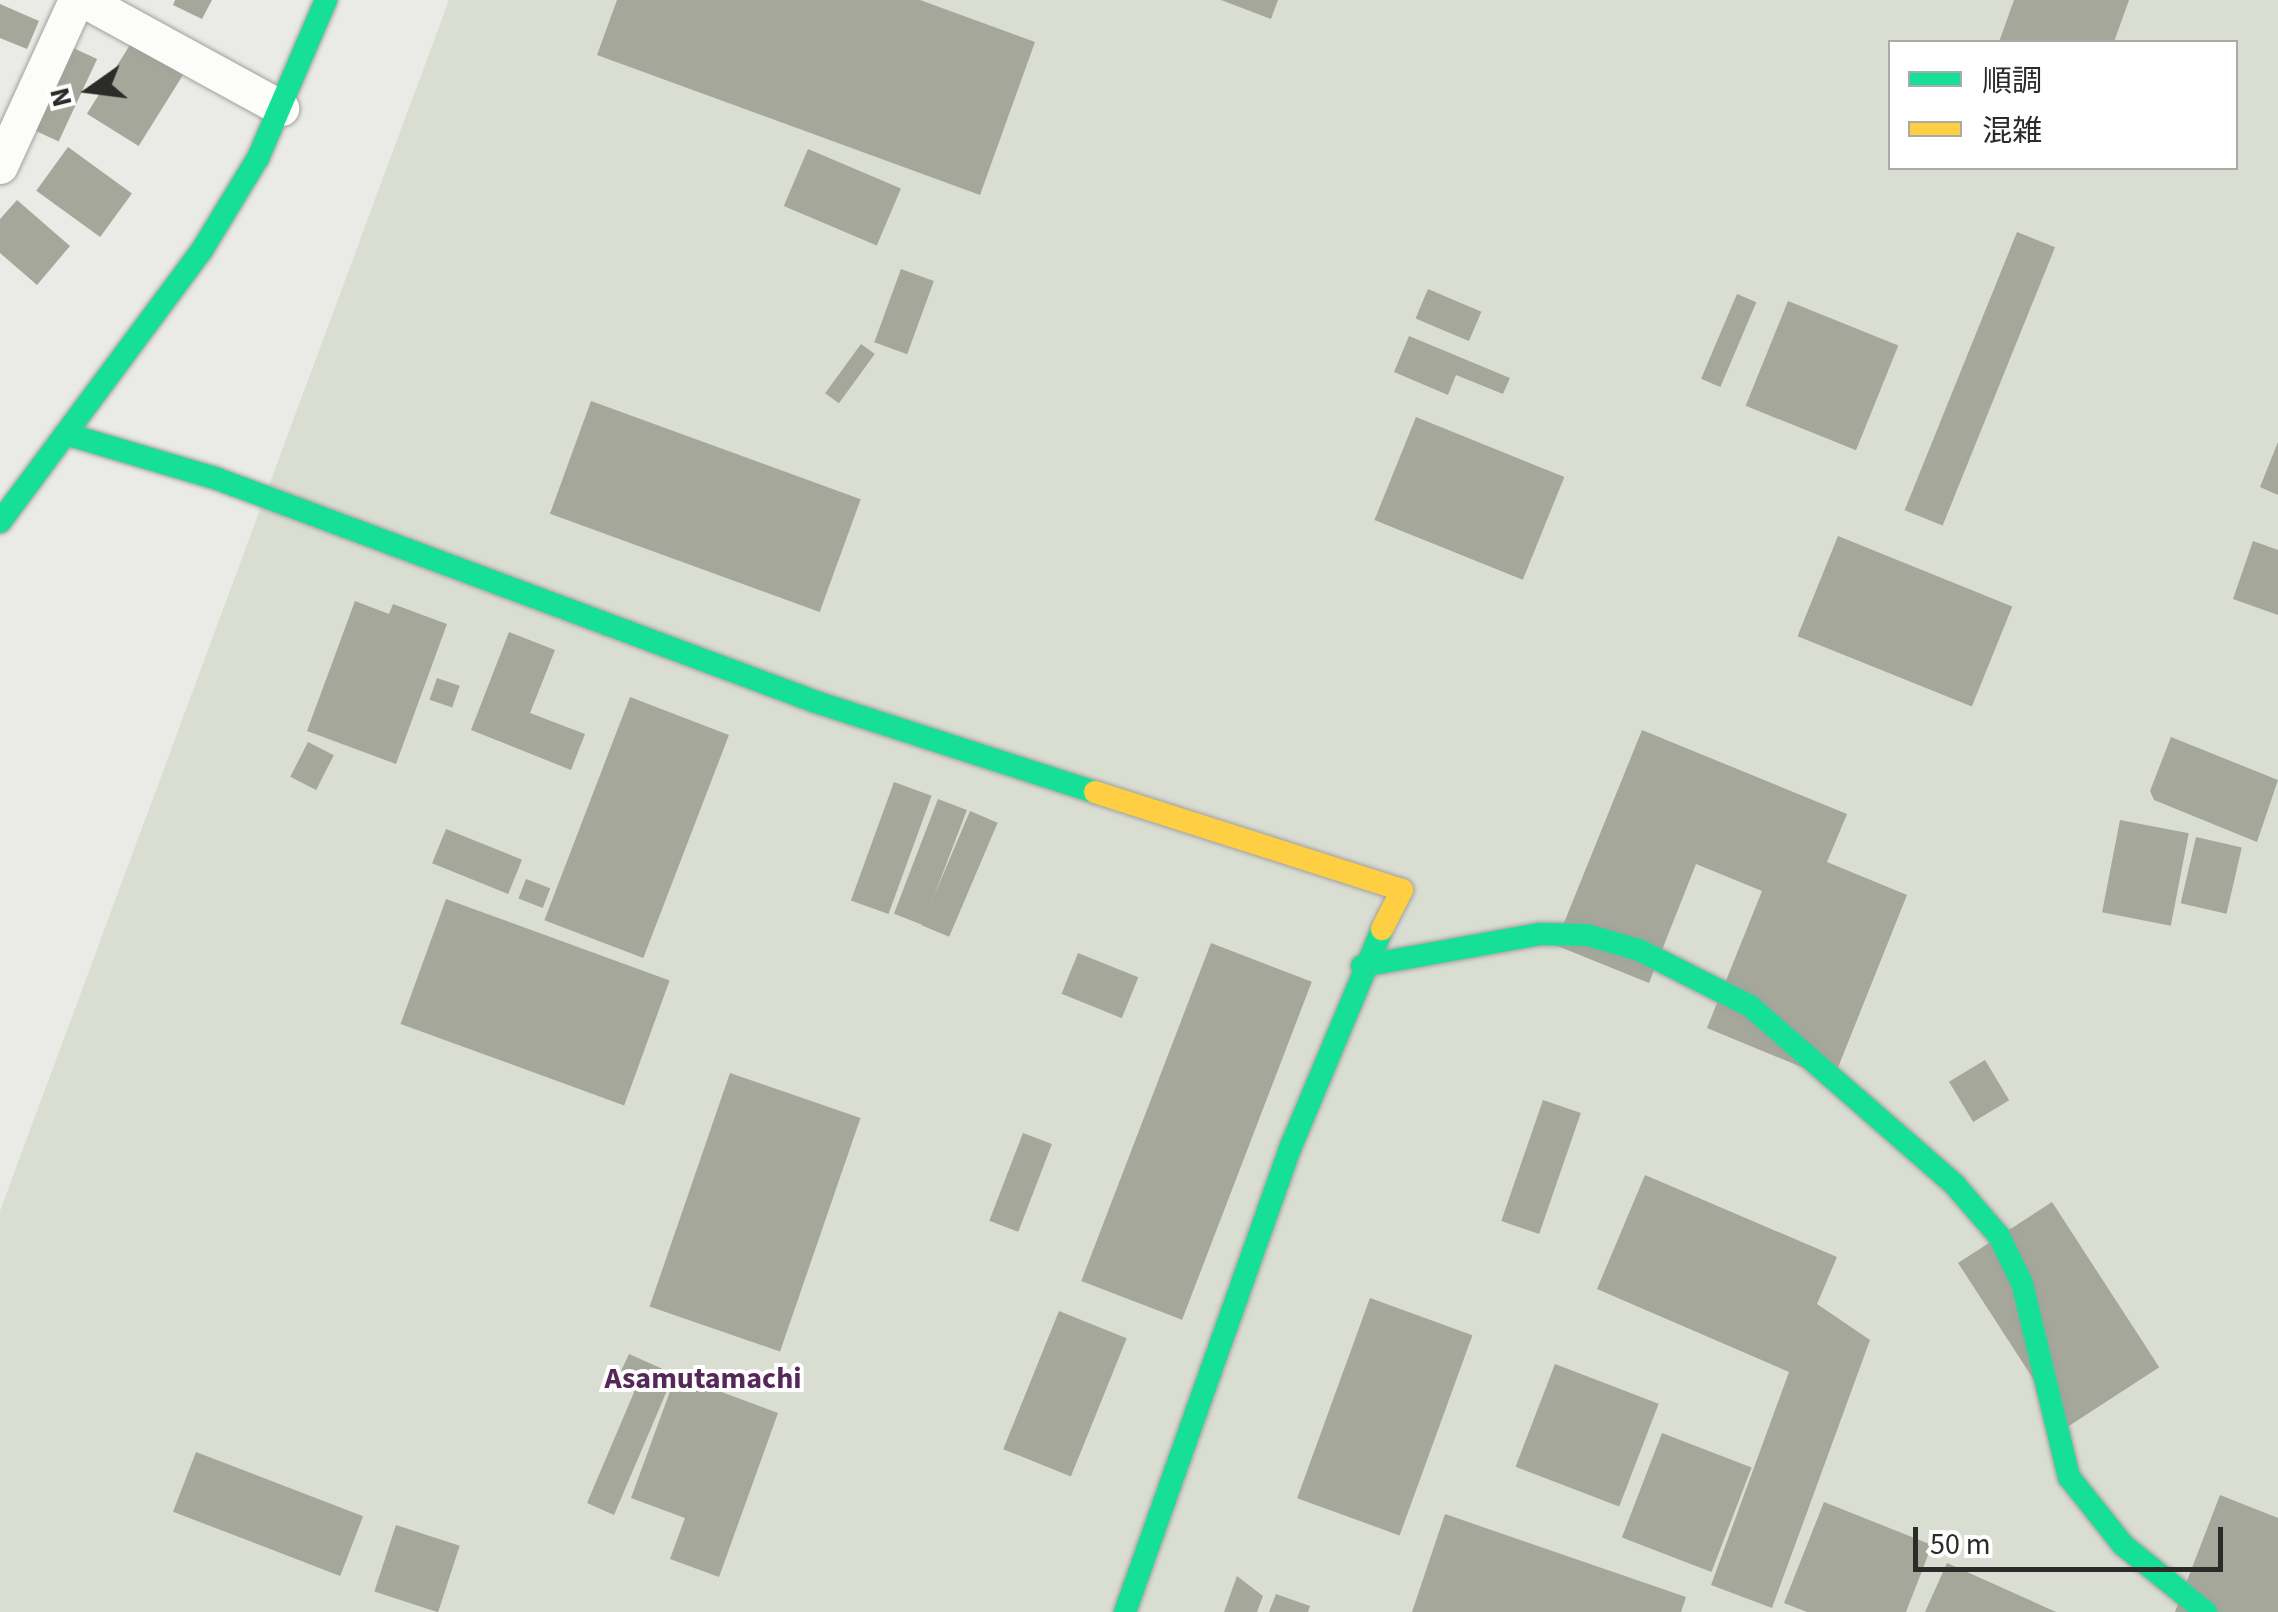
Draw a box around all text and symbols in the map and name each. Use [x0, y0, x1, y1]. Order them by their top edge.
north arrow [40, 40, 140, 140]
legend [1888, 40, 2238, 170]
text: 順調 [1982, 60, 2042, 103]
text: N [39, 83, 83, 111]
text: 混雑 [1982, 110, 2042, 153]
district label: Asamutamachi [604, 1361, 802, 1397]
scale bar [1918, 1507, 2228, 1569]
text: 50 m [1930, 1523, 1991, 1566]

